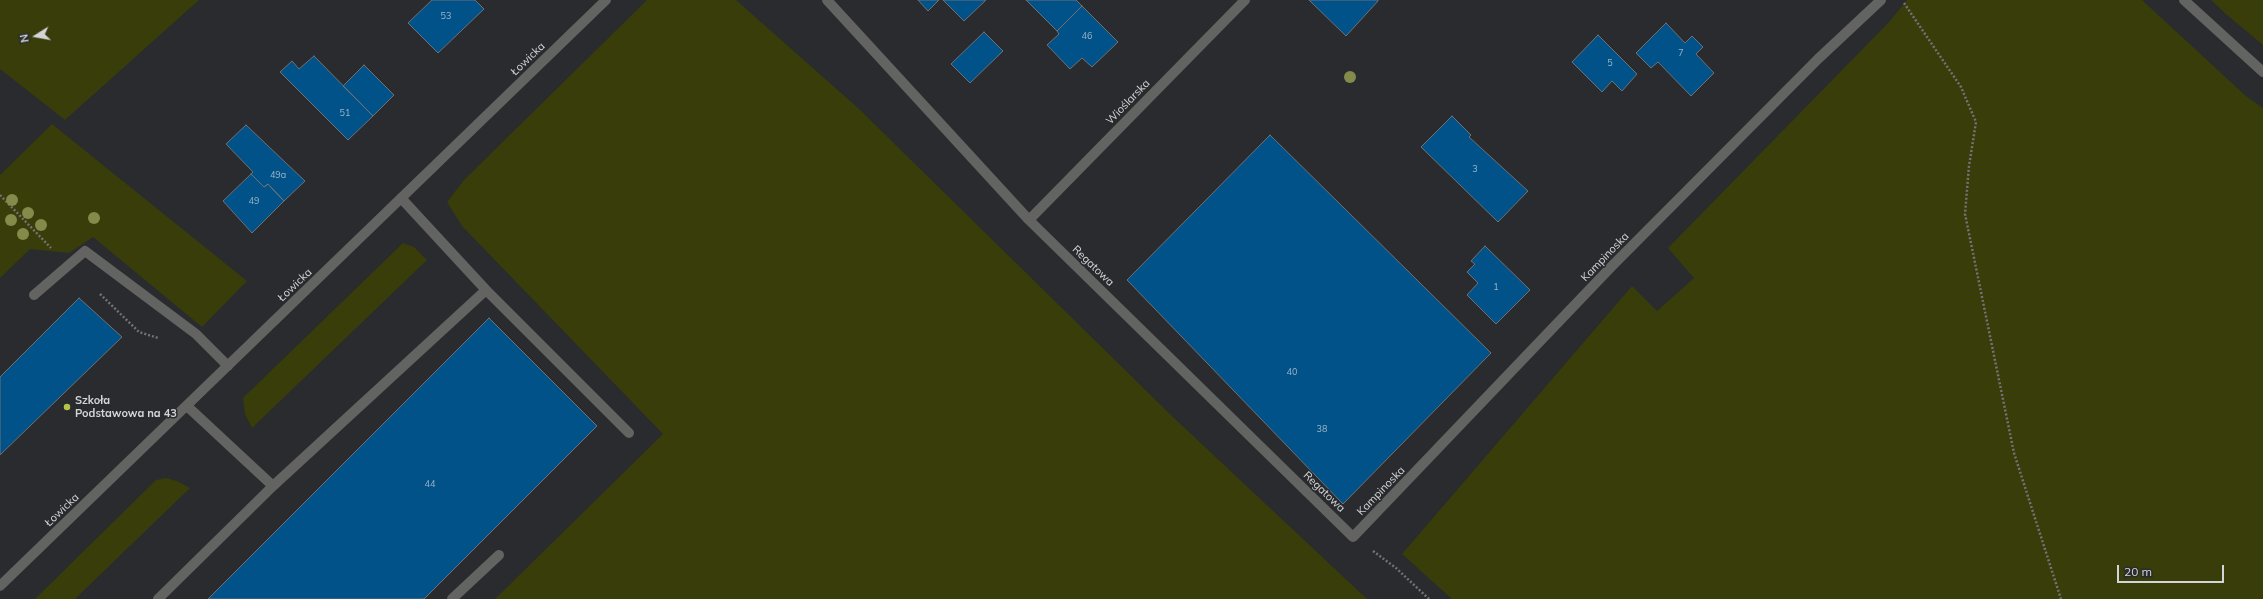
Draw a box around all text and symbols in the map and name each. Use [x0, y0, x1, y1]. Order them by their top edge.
house number: 53 [441, 11, 451, 21]
north arrow [16, 16, 56, 56]
house number: 46 [1082, 31, 1092, 41]
text: N [17, 33, 32, 44]
street label: Łowicka [508, 40, 548, 78]
house number: 7 [1678, 48, 1684, 58]
house number: 5 [1607, 58, 1613, 68]
street label: Wioślarska [1103, 77, 1153, 127]
house number: 51 [340, 108, 350, 118]
house number: 3 [1472, 164, 1478, 174]
house number: 49a [270, 170, 286, 180]
house number: 49 [249, 196, 259, 206]
street label: Kampinoska [1578, 230, 1632, 284]
street label: Regatowa [1069, 243, 1117, 289]
street label: Łowicka [275, 266, 315, 304]
house number: 1 [1493, 282, 1499, 292]
house number: 40 [1287, 367, 1297, 377]
place label: Szkoła Podstawowa na 43 [75, 394, 177, 420]
marker: Szkoła Podstawowa na 43 [62, 402, 72, 412]
house number: 38 [1317, 424, 1327, 434]
street label: Kampinoska [1354, 464, 1408, 518]
street label: Regatowa [1300, 469, 1348, 515]
house number: 44 [425, 479, 435, 489]
street label: Łowicka [42, 491, 82, 529]
scale bar [2119, 557, 2226, 583]
text: 20 m [2124, 564, 2152, 579]

